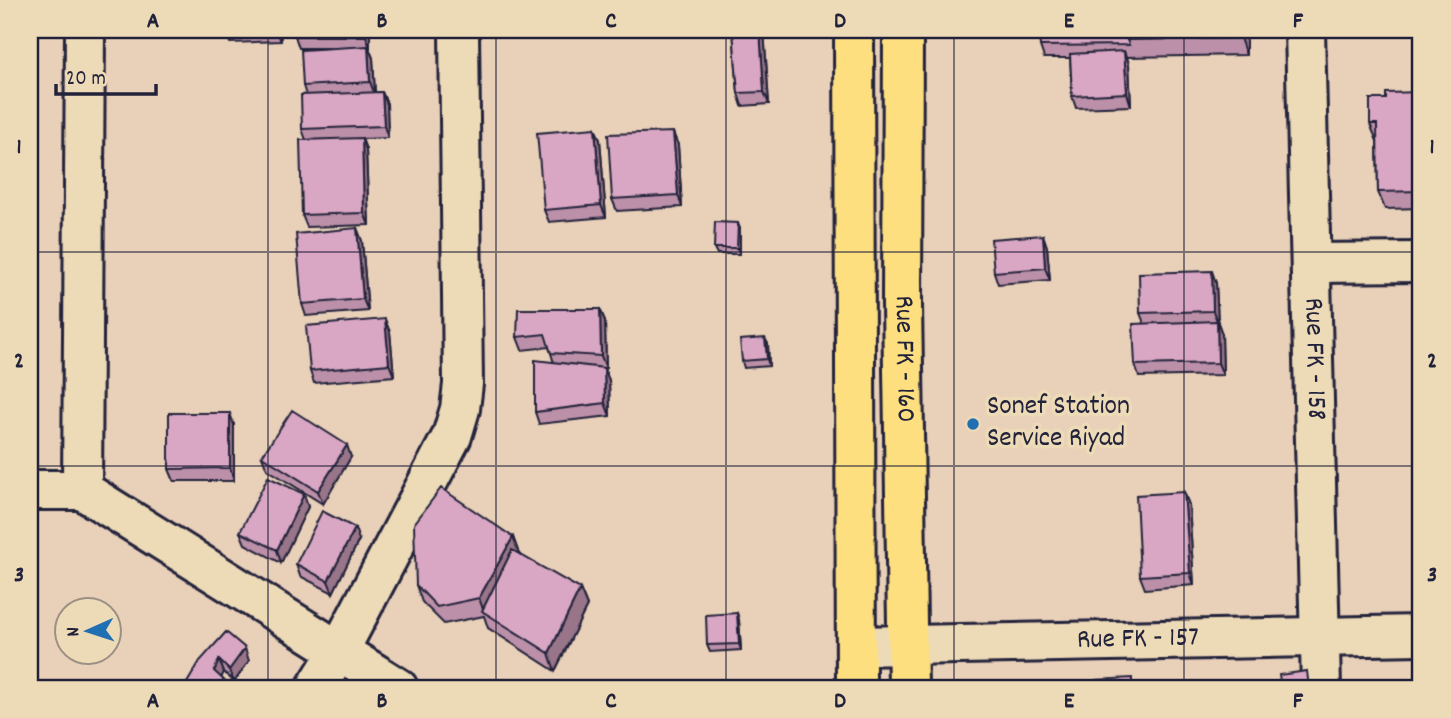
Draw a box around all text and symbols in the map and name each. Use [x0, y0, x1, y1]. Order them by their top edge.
text: A [147, 6, 159, 39]
text: B [377, 6, 388, 39]
text: C [605, 6, 617, 39]
text: D [834, 6, 846, 39]
text: E [1064, 6, 1075, 39]
text: F [1293, 6, 1304, 39]
scale bar [56, 52, 156, 96]
text: 20 m [66, 65, 106, 95]
text: 1 [16, 132, 22, 165]
text: 1 [1429, 132, 1435, 165]
street label: Rue FK - 160 [882, 295, 924, 423]
street label: Rue FK - 158 [1292, 297, 1334, 421]
text: 2 [14, 346, 24, 379]
text: 2 [1427, 346, 1437, 379]
place label: Sonef Station Service Riyad [987, 388, 1130, 460]
marker: Sonef Station Service Riyad [965, 416, 981, 432]
text: 3 [14, 560, 24, 593]
text: 3 [1427, 560, 1437, 593]
north arrow [52, 596, 122, 666]
street label: Rue FK - 157 [1076, 619, 1199, 662]
text: N [61, 626, 88, 637]
text: A [147, 686, 159, 718]
text: B [377, 686, 388, 718]
text: C [605, 686, 617, 718]
text: D [834, 686, 846, 718]
text: E [1064, 686, 1075, 718]
text: F [1293, 686, 1304, 718]

